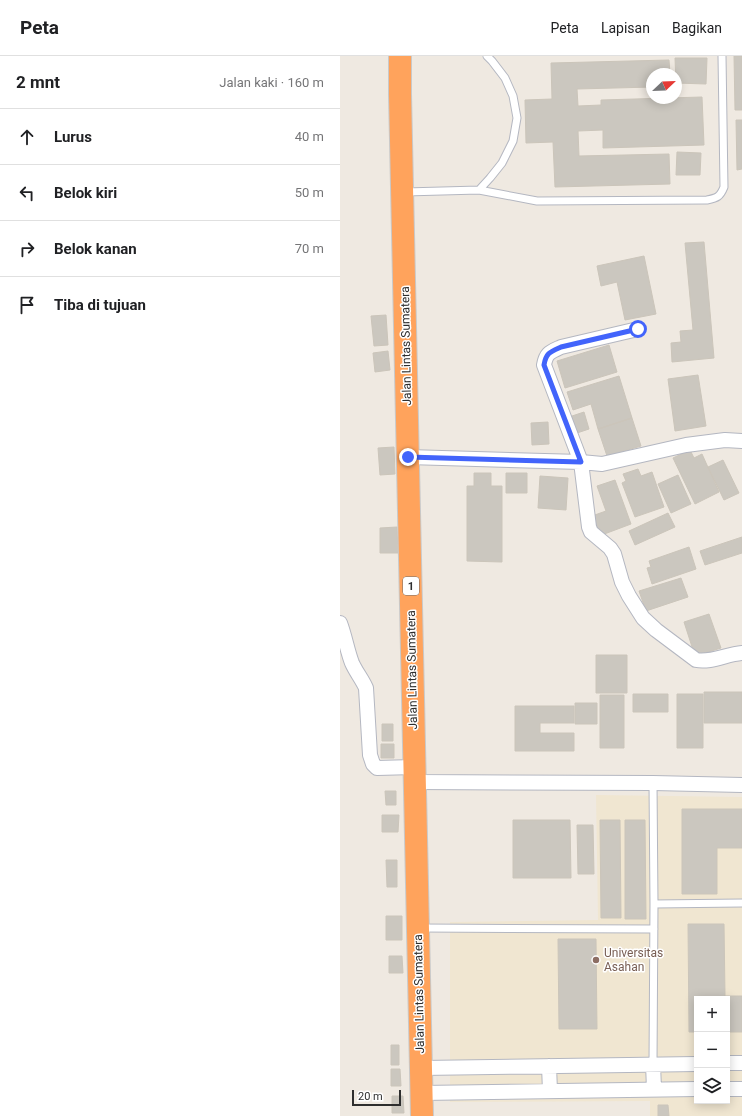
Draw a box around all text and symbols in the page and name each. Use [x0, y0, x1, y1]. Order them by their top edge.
text: Peta [20, 16, 59, 39]
text: Peta [551, 20, 579, 36]
text: Lapisan [601, 20, 650, 36]
text: Bagikan [672, 20, 722, 36]
north arrow [646, 68, 682, 104]
text: 2 mnt [16, 72, 60, 92]
text: Jalan kaki · 160 m [219, 75, 324, 90]
icon: ahead [16, 126, 38, 148]
text: Lurus [54, 128, 92, 146]
text: 40 m [295, 129, 324, 144]
icon: left [16, 182, 38, 204]
text: Belok kiri [54, 184, 117, 202]
text: 50 m [295, 185, 324, 200]
icon: right [16, 238, 38, 260]
text: Belok kanan [54, 240, 137, 258]
text: 70 m [295, 241, 324, 256]
street label: Jalan Lintas Sumatera [398, 286, 414, 406]
icon: arrive [16, 294, 38, 316]
text: Tiba di tujuan [54, 296, 146, 314]
route start [629, 320, 647, 338]
route end [399, 448, 417, 466]
road number: 1 [403, 577, 419, 595]
street label: Jalan Lintas Sumatera [404, 610, 420, 730]
street label: Jalan Lintas Sumatera [411, 934, 427, 1054]
place label: Universitas Asahan [604, 946, 663, 974]
marker: Universitas Asahan [591, 955, 601, 965]
map controls [694, 996, 730, 1104]
button: + [694, 996, 730, 1032]
button: − [694, 1032, 730, 1068]
button: layers [694, 1068, 730, 1104]
scale bar [352, 1088, 401, 1107]
text: 20 m [358, 1090, 383, 1103]

